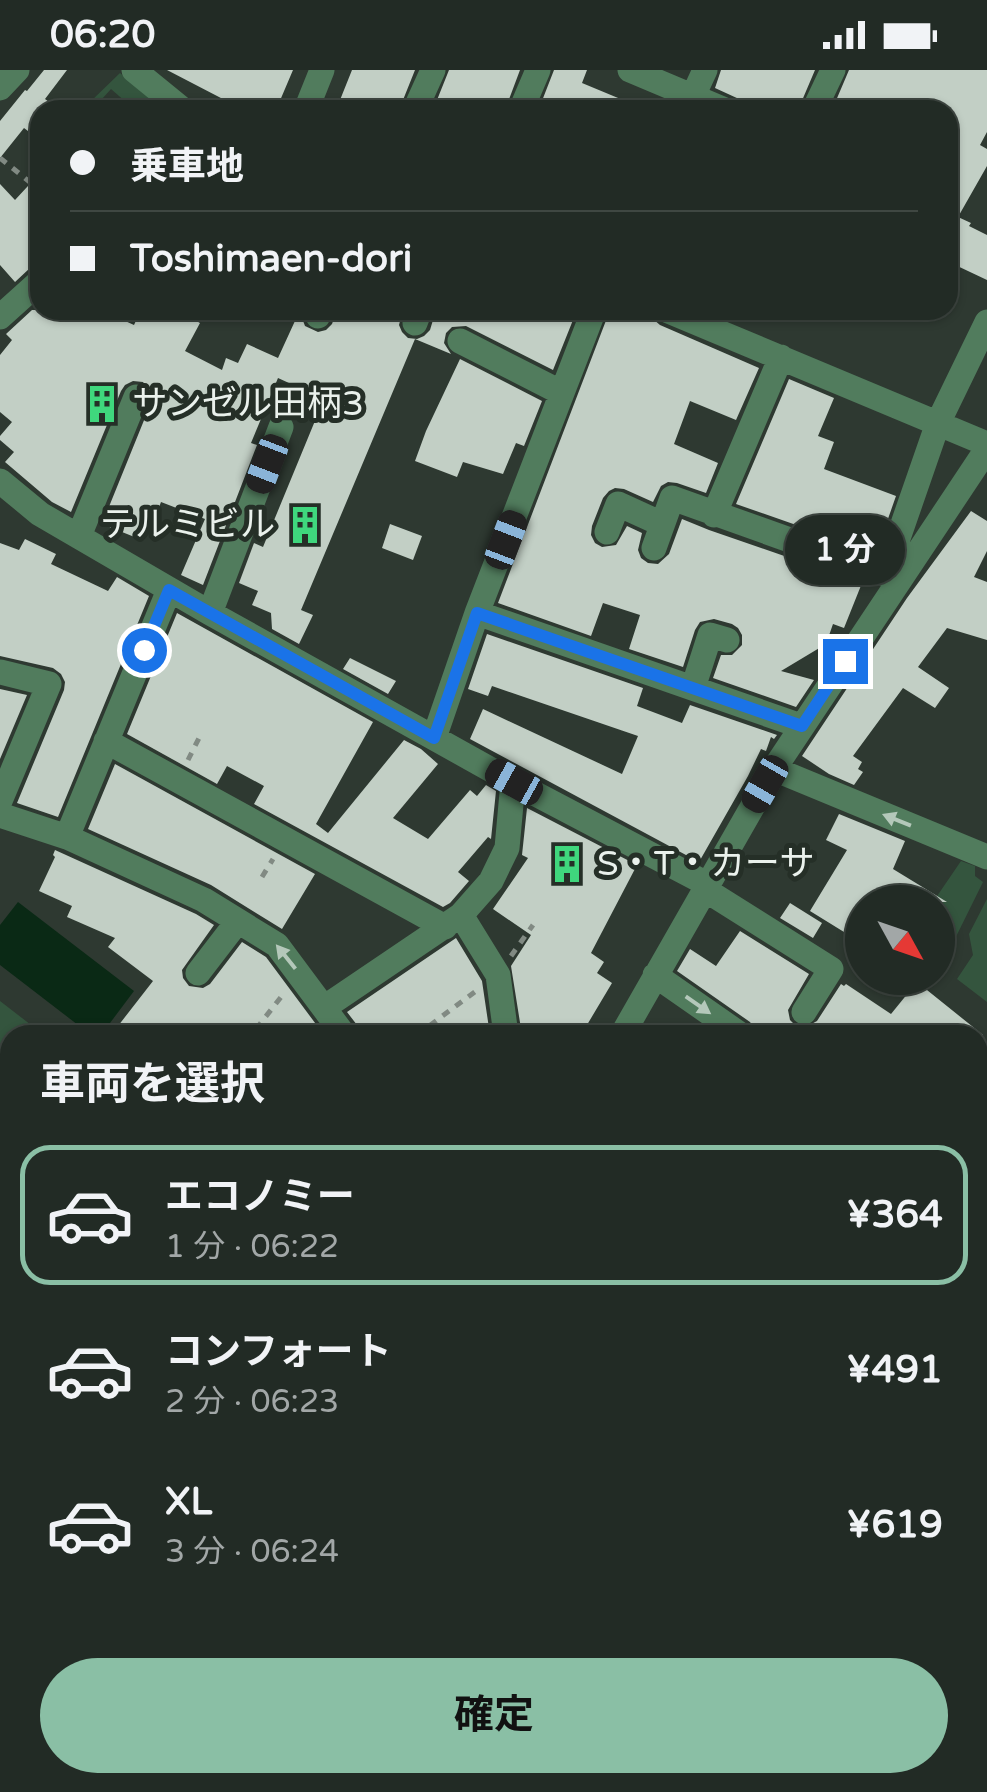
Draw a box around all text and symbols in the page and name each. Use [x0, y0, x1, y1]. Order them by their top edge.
text: 06:20 [50, 12, 155, 58]
text: 乗車地 [130, 144, 244, 190]
text: Toshimaen-dori [130, 236, 412, 282]
building icon: サンゼル田柄3 [81, 383, 123, 425]
place label: サンゼル田柄3 [132, 383, 364, 425]
car [242, 431, 292, 497]
place label: テルミビル [100, 504, 275, 546]
building icon: テルミビル [284, 504, 326, 546]
car [481, 507, 531, 573]
callout: 1 分 [785, 516, 905, 586]
text: 1 分 [815, 531, 875, 569]
route start [122, 628, 167, 673]
route end [823, 639, 868, 684]
car [737, 751, 793, 817]
car [480, 754, 548, 810]
one-way arrow [882, 812, 912, 828]
building icon: S・T・カーサ [546, 843, 588, 885]
place label: S・T・カーサ [597, 843, 814, 885]
north arrow [845, 885, 955, 995]
map controls [845, 885, 955, 995]
one-way arrow [276, 945, 297, 970]
one-way arrow [685, 995, 712, 1014]
text: 車両を選択 [40, 1058, 265, 1112]
icon: car [45, 1170, 135, 1260]
text: エコノミー [165, 1174, 355, 1220]
text: ¥364 [846, 1192, 943, 1238]
text: 1 分 · 06:22 [165, 1228, 339, 1266]
icon: car [45, 1325, 135, 1415]
text: コンフォート [165, 1329, 392, 1375]
text: ¥491 [846, 1347, 943, 1393]
text: 2 分 · 06:23 [165, 1383, 339, 1421]
text: XL [165, 1479, 212, 1525]
icon: car [45, 1480, 135, 1570]
text: ¥619 [846, 1502, 943, 1548]
text: 3 分 · 06:24 [165, 1533, 339, 1571]
button: 確定 [40, 1658, 948, 1773]

